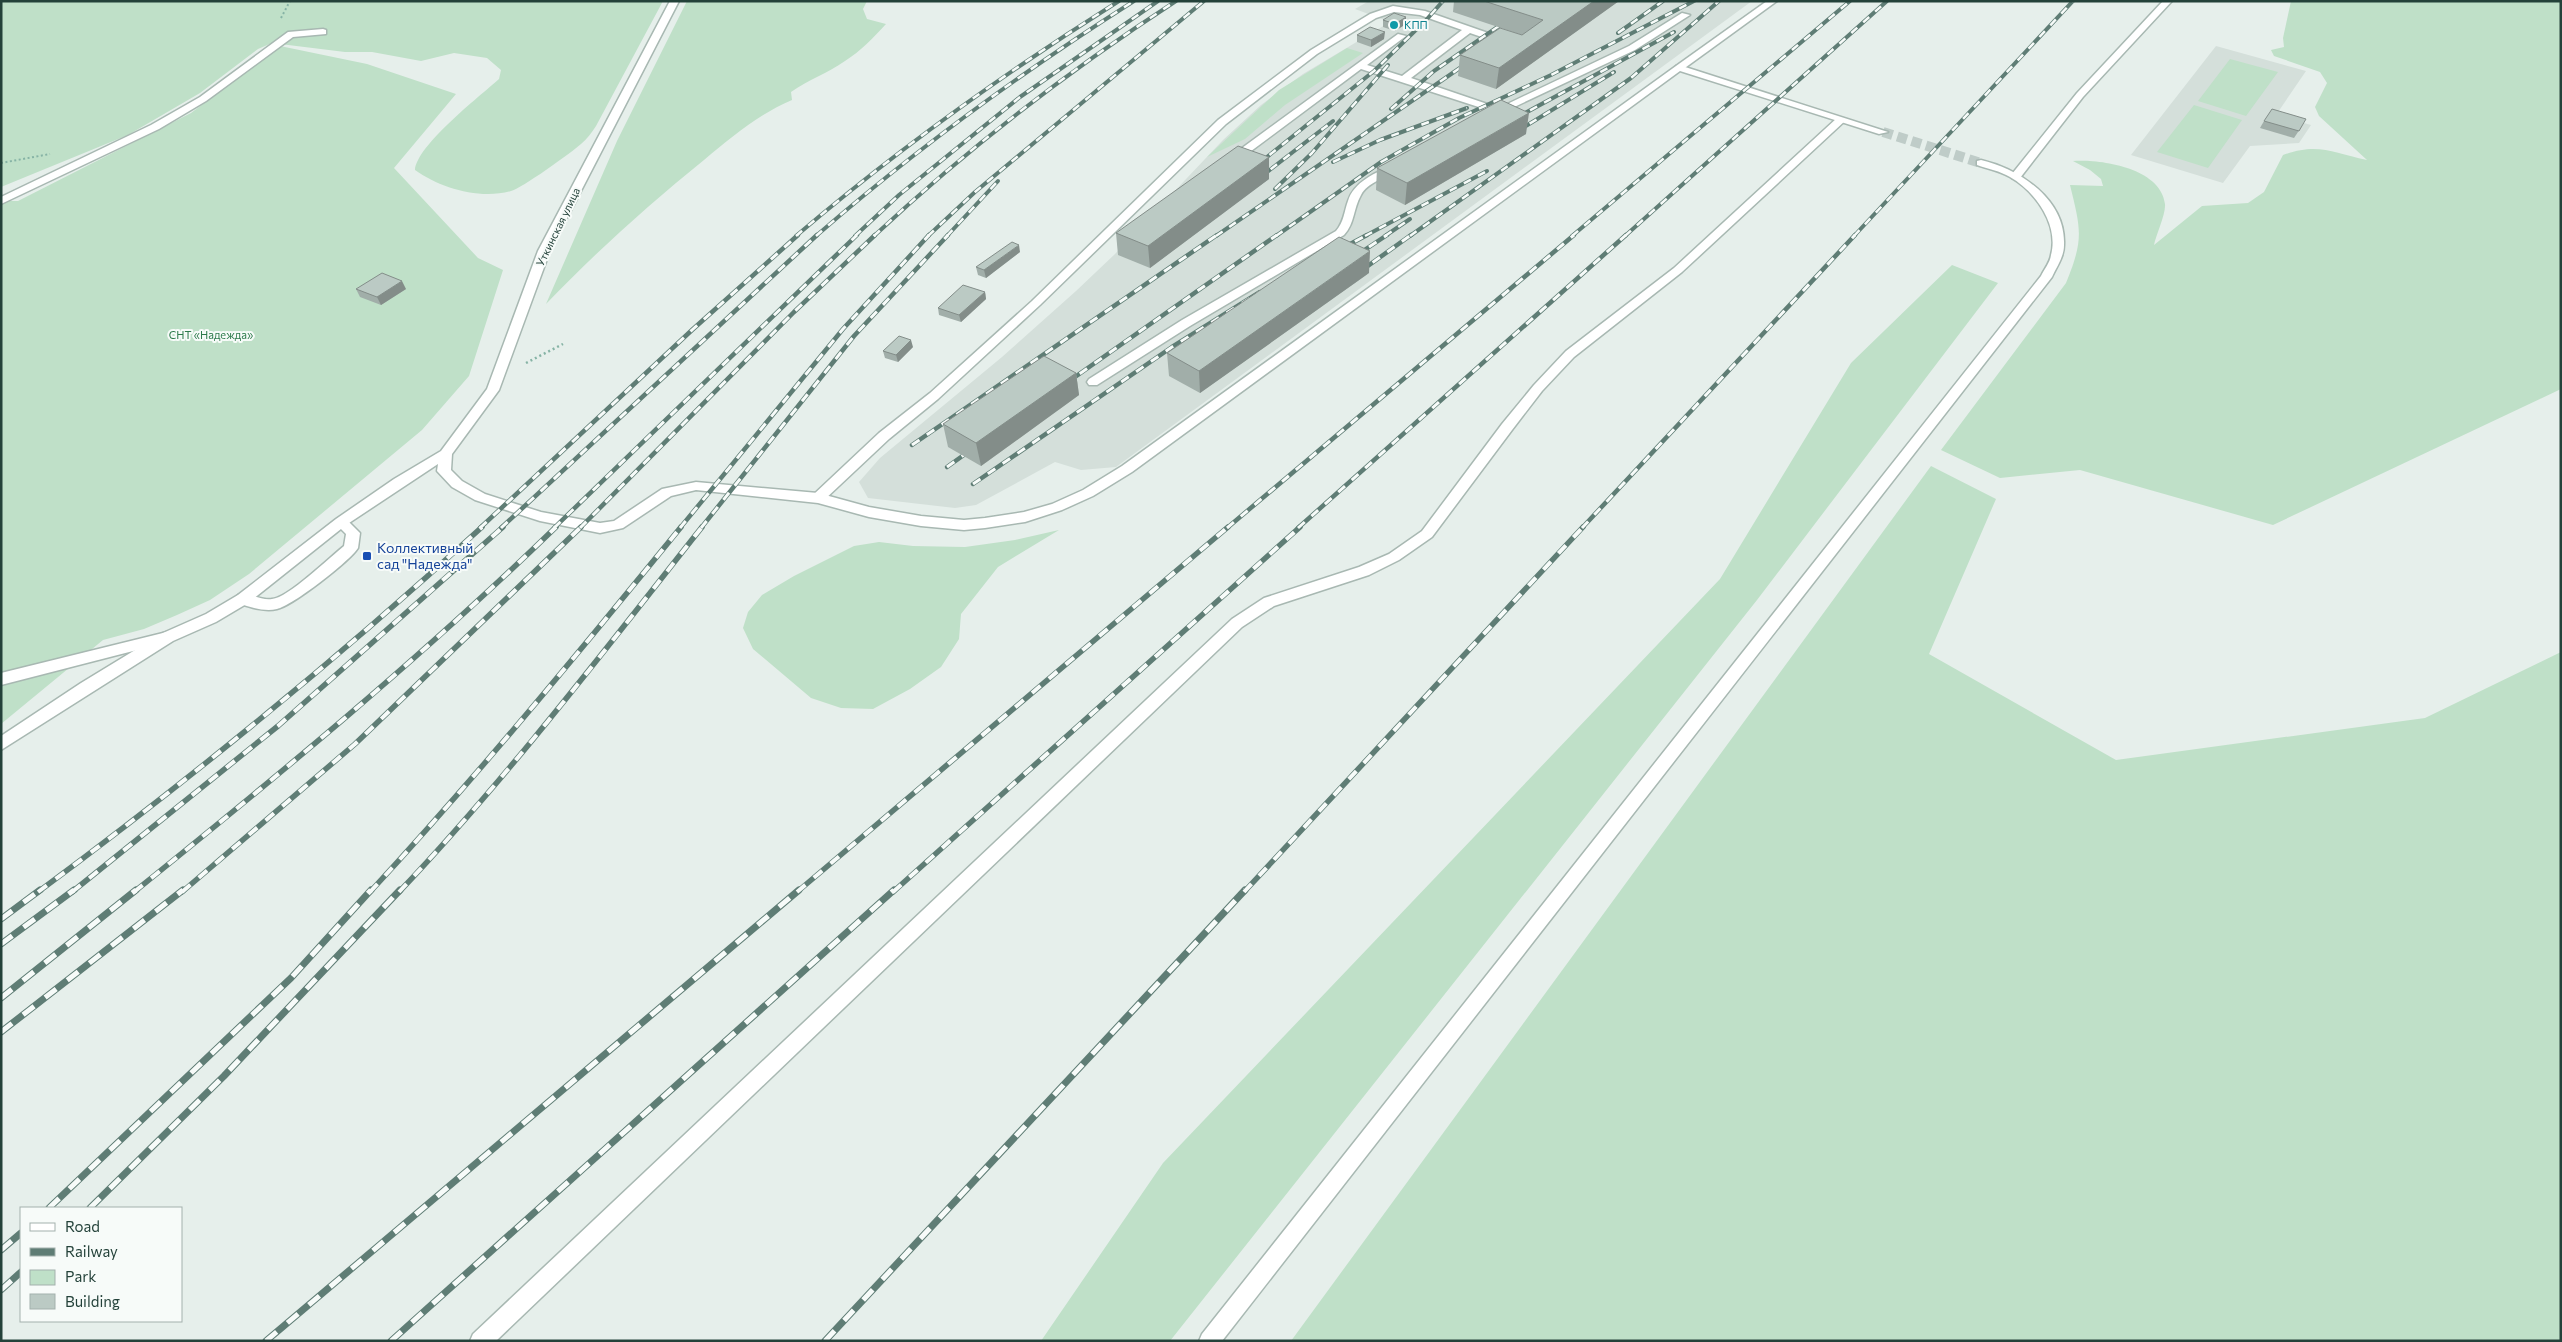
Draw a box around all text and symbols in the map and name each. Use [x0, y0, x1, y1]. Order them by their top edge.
place label: КПП [1404, 18, 1428, 31]
marker: КПП [1388, 19, 1400, 31]
street label: Уткинская улица [533, 185, 582, 268]
park label: СНТ «Надежда» [169, 328, 253, 341]
place label: Коллективный сад "Надежда" [377, 539, 473, 572]
marker: Коллективный сад "Надежда" [361, 550, 373, 562]
legend [20, 1207, 182, 1322]
text: Road [65, 1217, 100, 1235]
text: Railway [65, 1242, 118, 1260]
text: Park [65, 1267, 96, 1285]
text: Building [65, 1292, 120, 1310]

